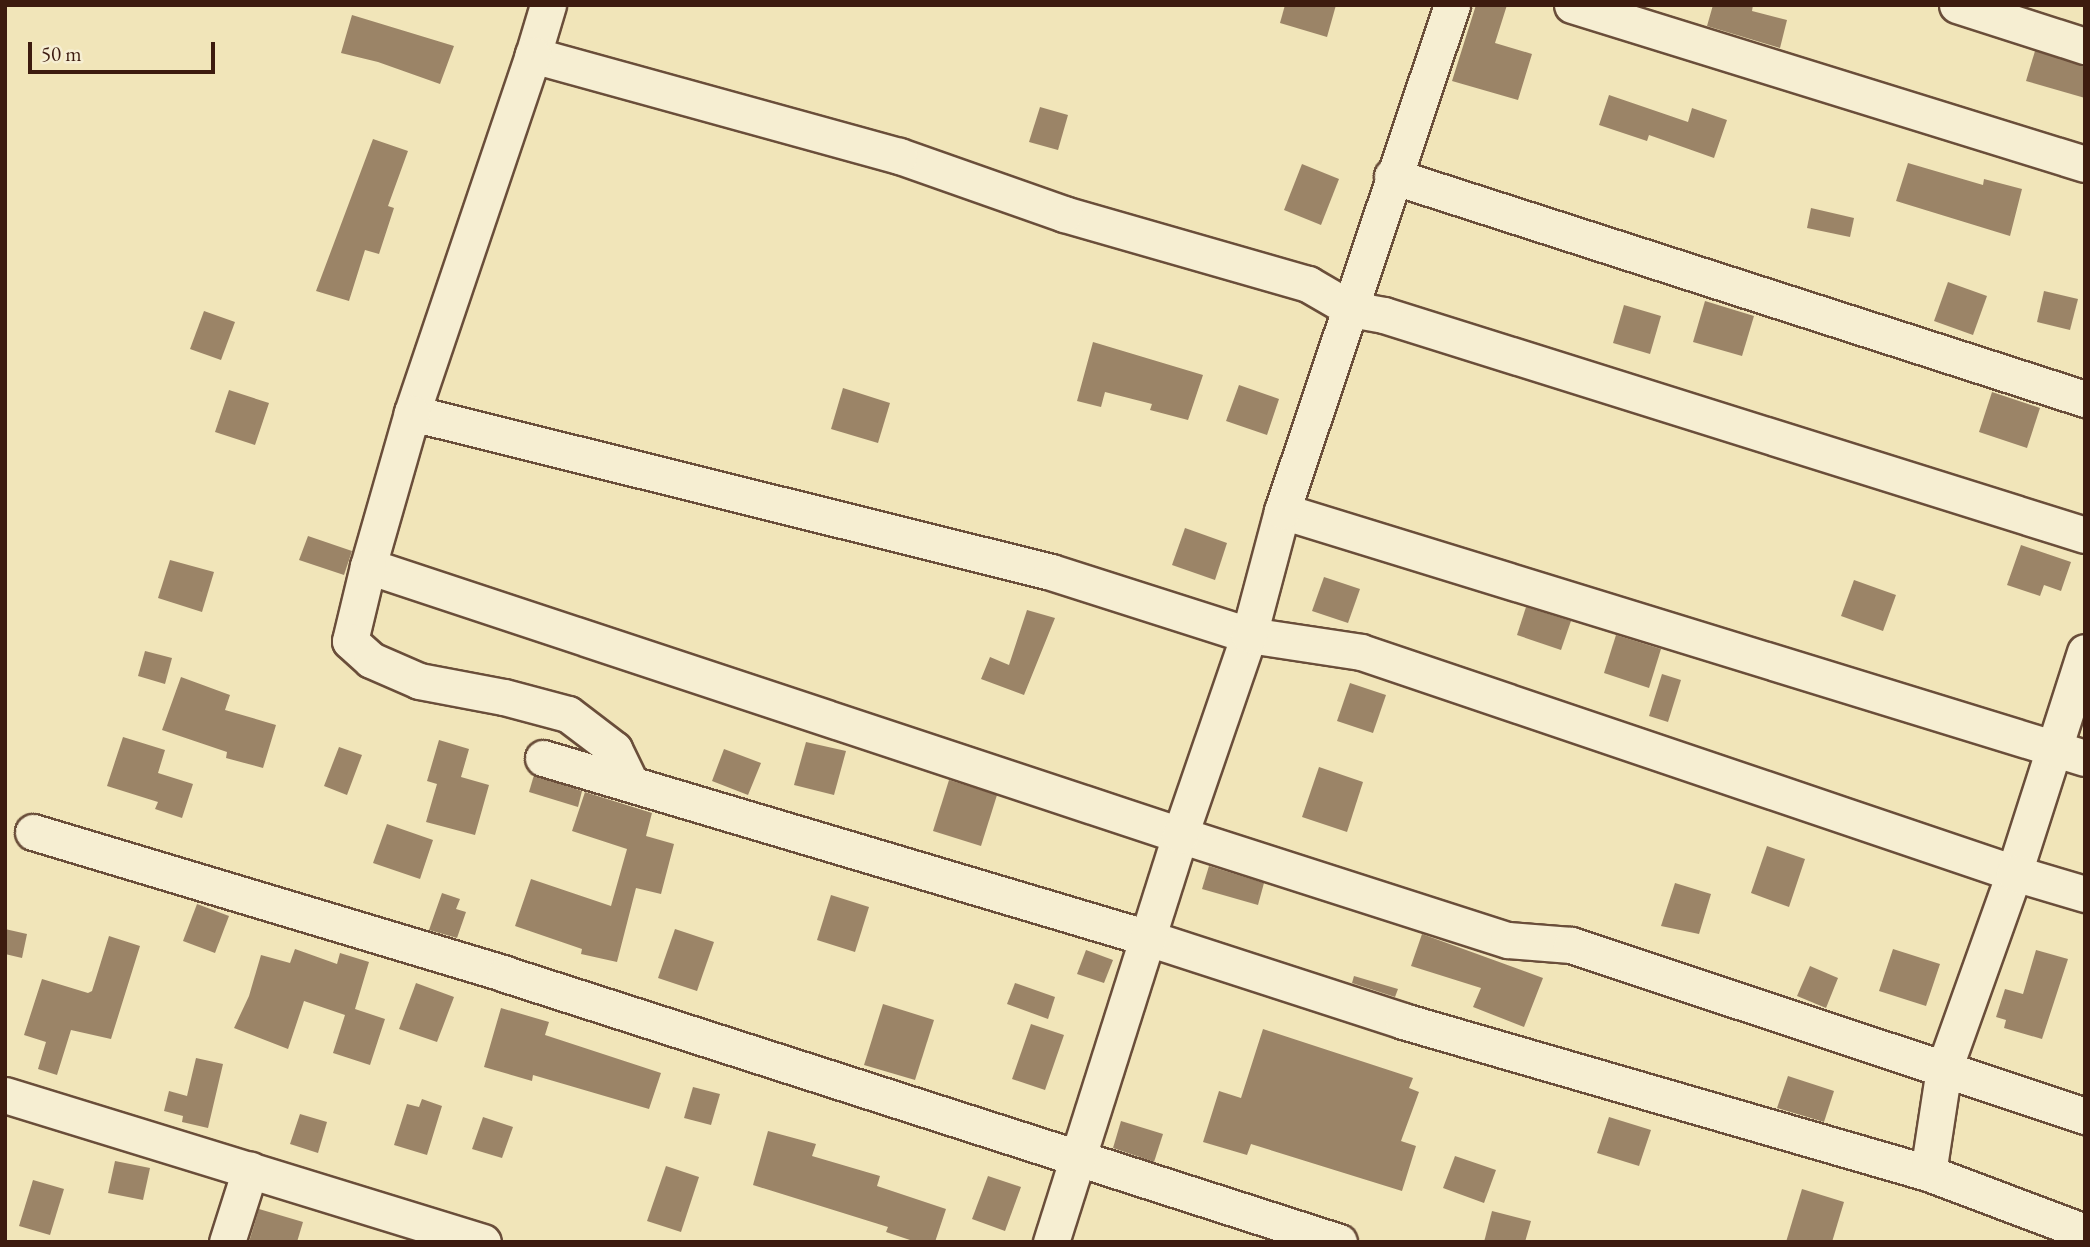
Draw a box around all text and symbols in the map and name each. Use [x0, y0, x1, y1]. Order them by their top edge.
scale bar [32, 28, 219, 72]
text: 50 m [41, 40, 82, 67]

